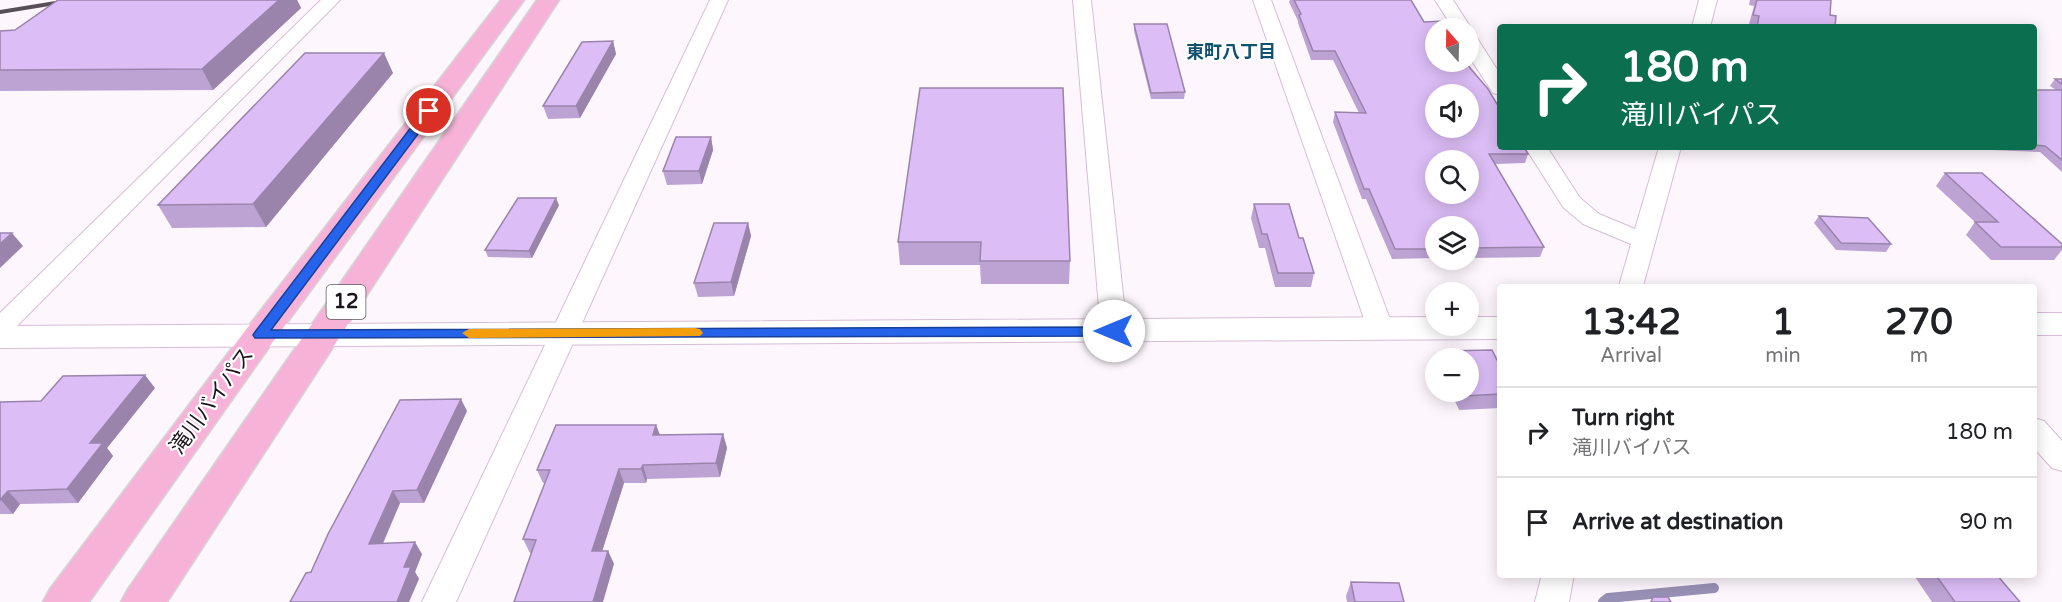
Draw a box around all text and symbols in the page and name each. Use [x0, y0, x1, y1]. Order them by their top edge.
north arrow [1425, 18, 1479, 72]
map controls [1425, 18, 1479, 402]
district label: 東町八丁目 [1186, 41, 1276, 63]
text: 180 m [1620, 42, 1749, 93]
icon: right [1521, 48, 1599, 126]
button: sound [1425, 84, 1479, 138]
pin [403, 85, 454, 136]
icon: arrive [412, 94, 445, 127]
text: 滝川バイパス [1620, 99, 1781, 132]
button: search [1425, 150, 1479, 204]
button: layers [1425, 216, 1479, 270]
button: + [1425, 282, 1479, 336]
road number: 12 [326, 285, 366, 319]
position arrow [1082, 299, 1146, 363]
text: 13:42 [1581, 301, 1681, 344]
text: 1 [1772, 301, 1794, 344]
text: 270 [1885, 301, 1953, 344]
street label: 滝川バイパス [165, 343, 259, 459]
text: Arrival [1600, 344, 1662, 368]
text: min [1765, 344, 1801, 368]
text: m [1910, 344, 1928, 368]
button: − [1425, 348, 1479, 402]
text: Turn right [1572, 405, 1674, 431]
icon: right [1521, 416, 1554, 449]
text: 180 m [1946, 419, 2013, 445]
text: 滝川バイパス [1572, 436, 1692, 460]
icon: arrive [1521, 506, 1554, 539]
text: Arrive at destination [1572, 509, 1783, 535]
text: 90 m [1959, 509, 2013, 535]

